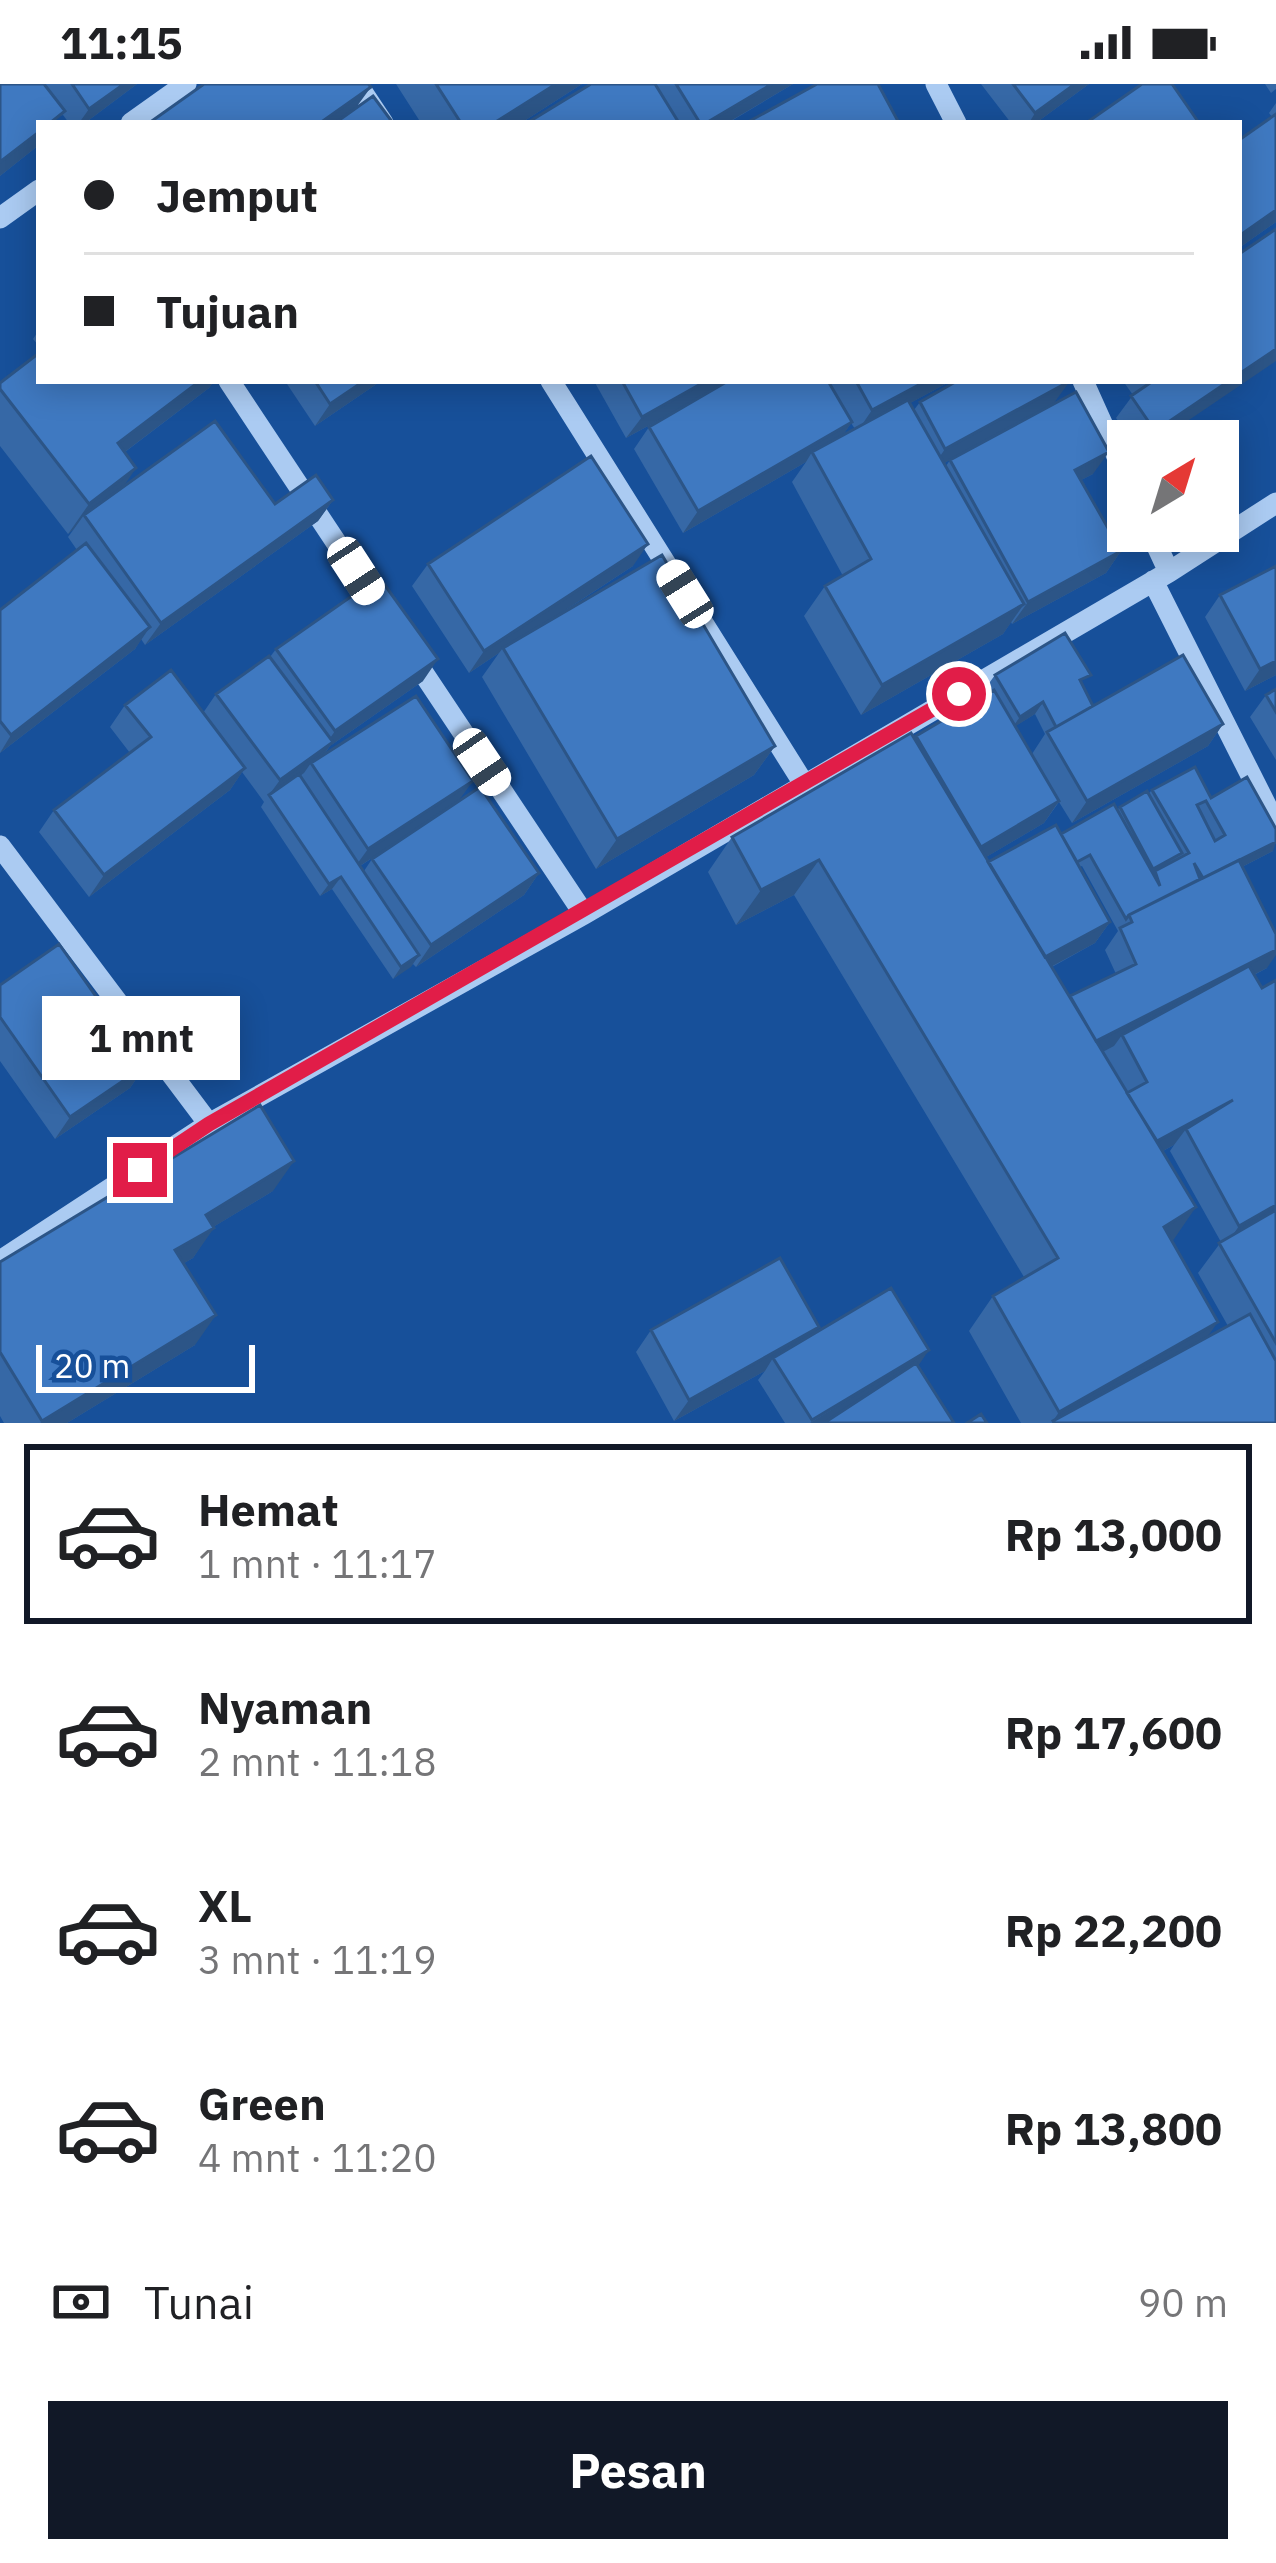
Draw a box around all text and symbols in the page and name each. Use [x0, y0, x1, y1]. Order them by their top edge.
text: 11:15 [60, 13, 183, 71]
text: Jemput [156, 166, 318, 224]
text: Tujuan [156, 282, 299, 340]
north arrow [1107, 420, 1239, 552]
map controls [1107, 420, 1239, 552]
car [321, 531, 391, 611]
car [651, 554, 719, 634]
route start [932, 667, 986, 721]
car [447, 722, 517, 802]
callout: 1 mnt [41, 996, 239, 1080]
text: 1 mnt [88, 1012, 194, 1063]
route end [113, 1143, 167, 1197]
scale bar [36, 1339, 255, 1392]
text: 20 m [54, 1344, 130, 1387]
icon: car [54, 1480, 162, 1588]
text: Hemat [198, 1480, 339, 1538]
text: Rp 13,000 [1005, 1505, 1222, 1563]
text: 1 mnt · 11:17 [198, 1538, 437, 1589]
icon: car [54, 1678, 162, 1786]
text: Nyaman [198, 1678, 372, 1736]
text: Rp 17,600 [1005, 1703, 1222, 1761]
text: 2 mnt · 11:18 [198, 1736, 437, 1787]
icon: car [54, 1876, 162, 1984]
text: XL [198, 1876, 252, 1934]
text: Rp 22,200 [1005, 1901, 1222, 1959]
text: 3 mnt · 11:19 [198, 1934, 437, 1985]
icon: car [54, 2074, 162, 2182]
text: Green [198, 2074, 326, 2132]
text: Rp 13,800 [1005, 2099, 1222, 2157]
text: 4 mnt · 11:20 [198, 2132, 437, 2183]
icon: cash [48, 2269, 114, 2335]
text: Tunai [144, 2273, 254, 2331]
text: 90 m [1138, 2277, 1228, 2328]
button: Pesan [48, 2401, 1228, 2539]

